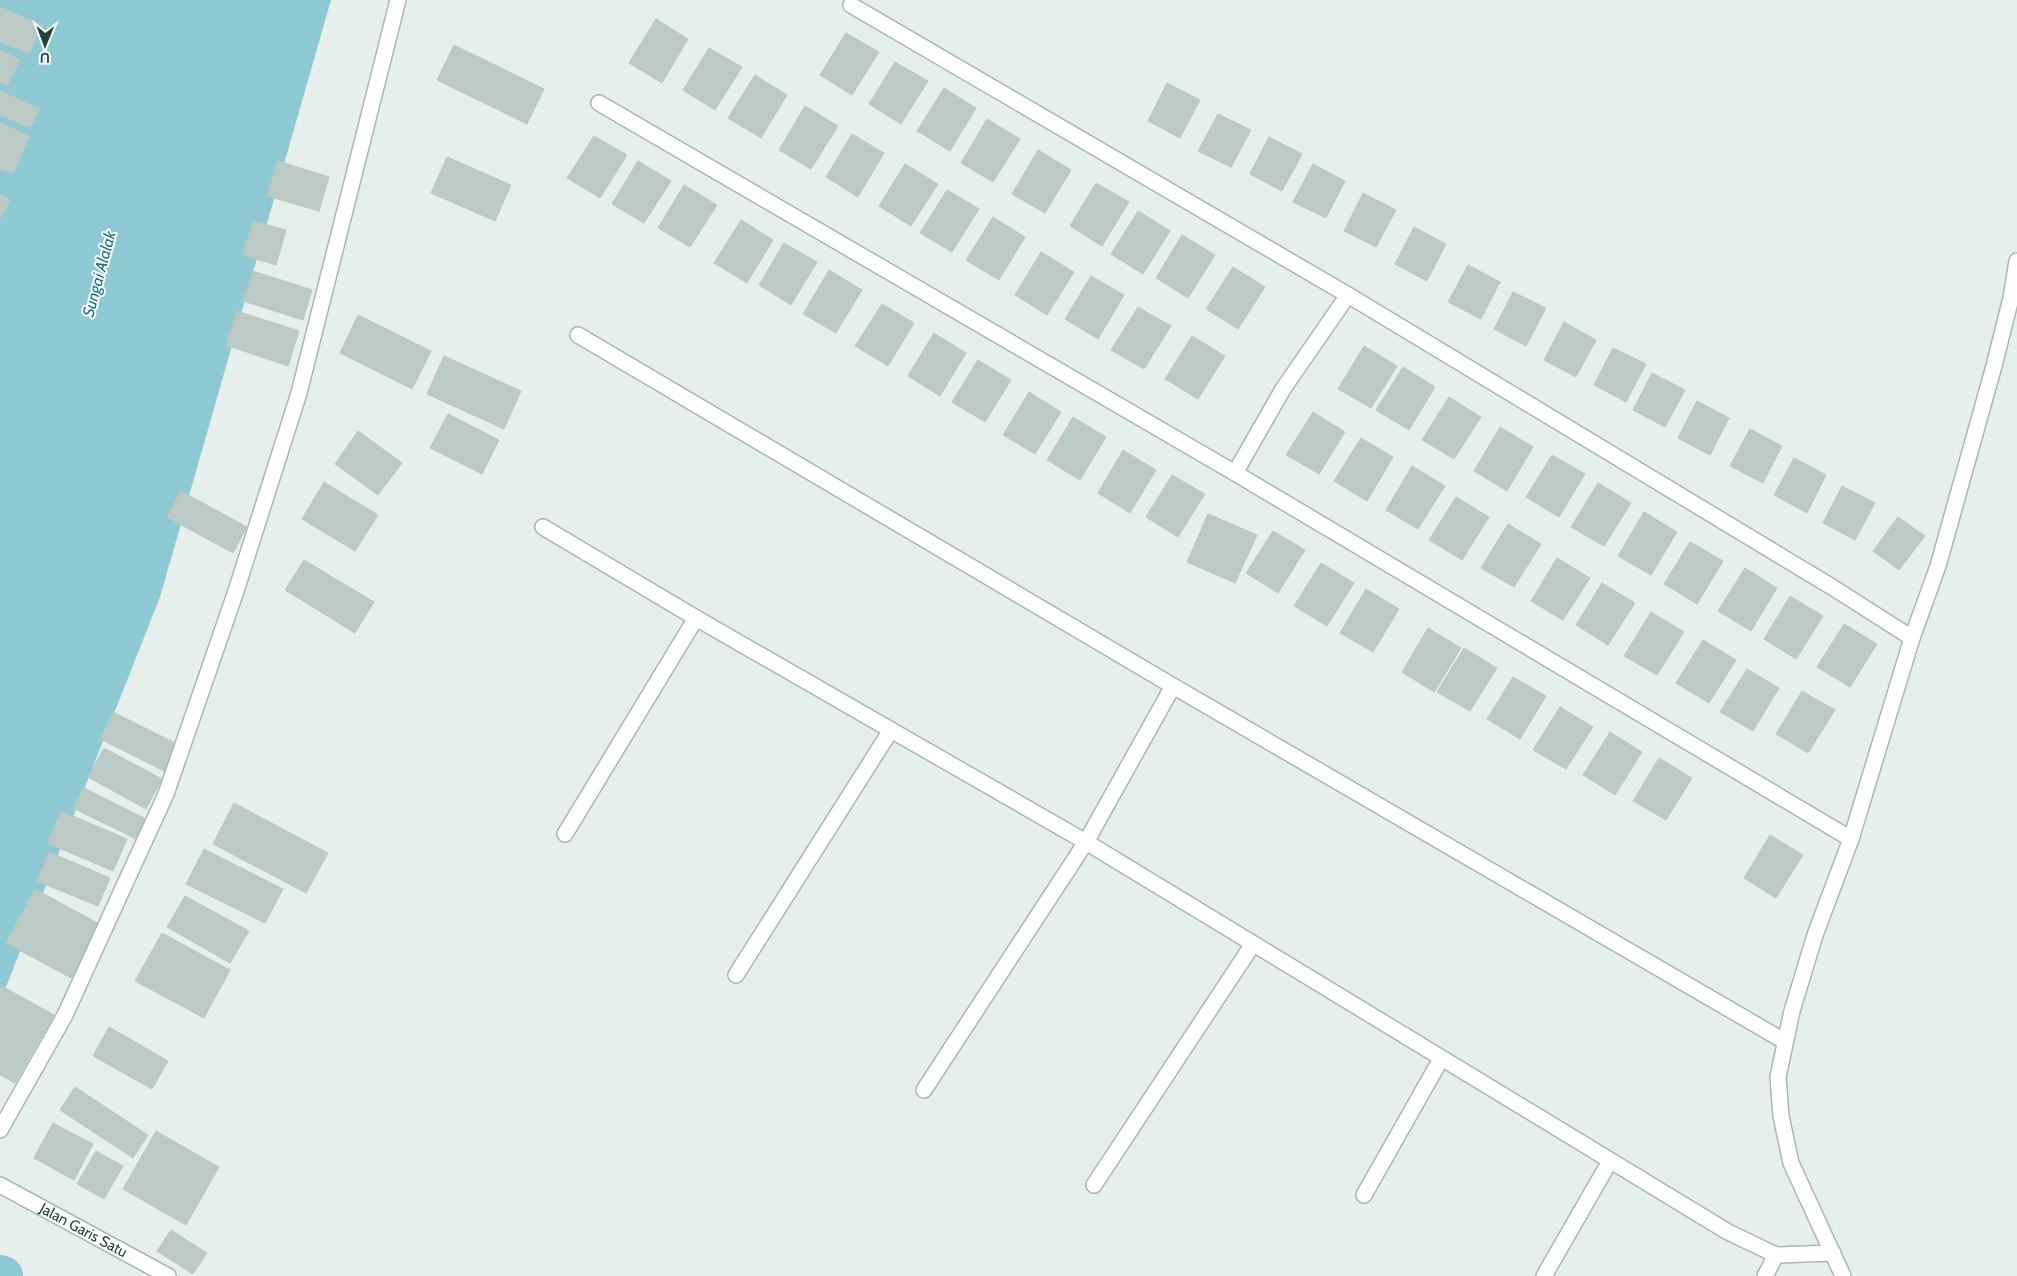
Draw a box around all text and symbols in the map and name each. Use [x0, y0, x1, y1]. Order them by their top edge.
north arrow [20, 20, 70, 70]
text: U [40, 49, 50, 67]
water label: Sungai Alalak [78, 228, 120, 319]
street label: Jalan Garis Satu [36, 1199, 130, 1261]

